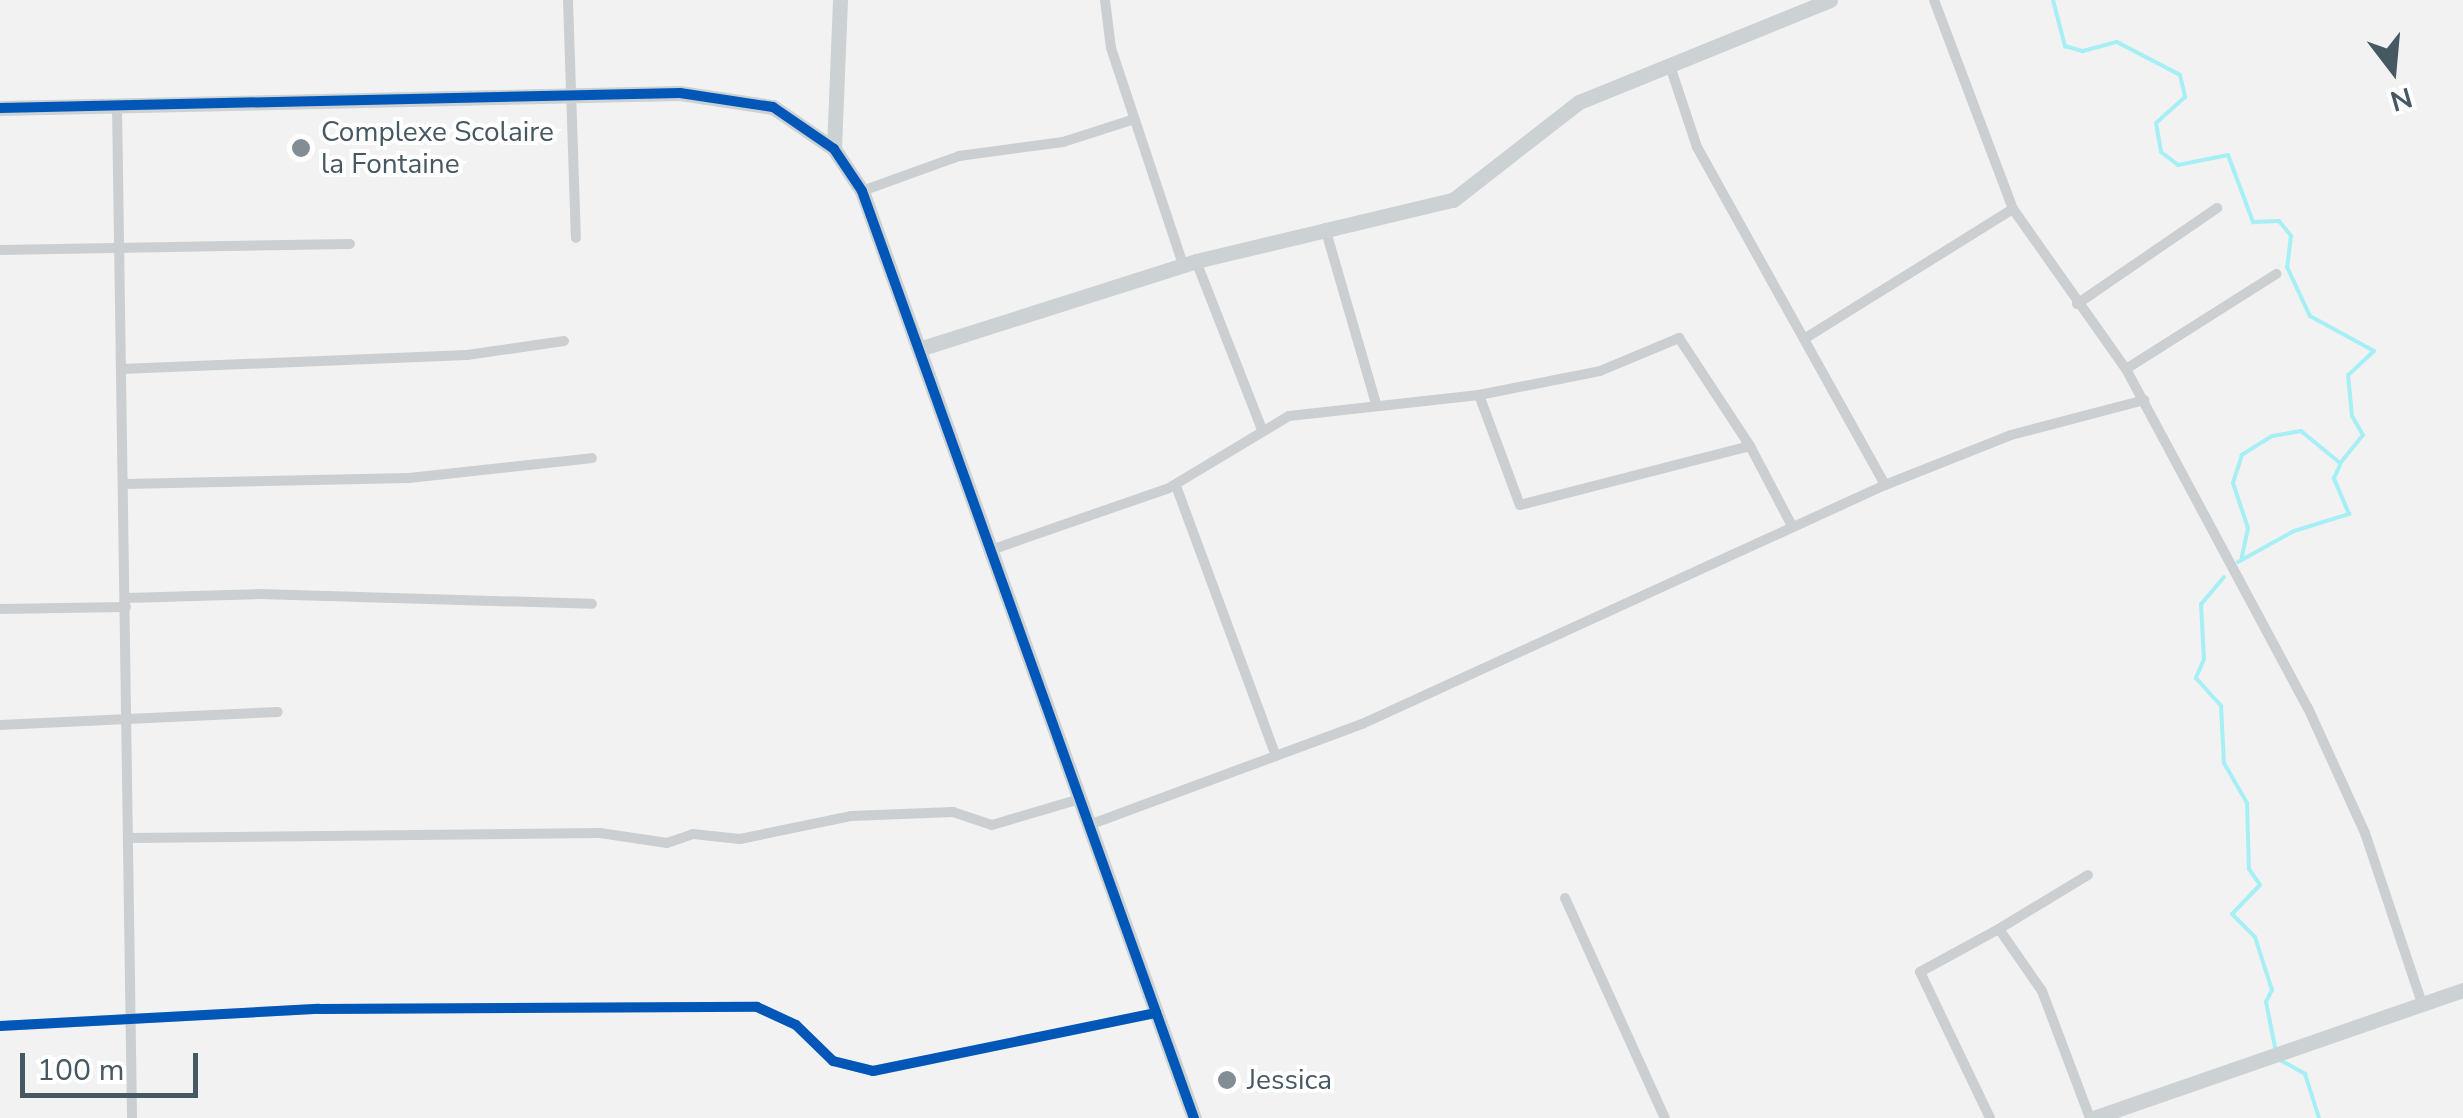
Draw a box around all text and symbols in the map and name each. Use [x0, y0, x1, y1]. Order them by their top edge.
north arrow [2343, 20, 2443, 120]
text: N [2386, 78, 2417, 120]
place label: Complexe Scolaire la Fontaine [321, 115, 554, 181]
marker: Complexe Scolaire la Fontaine [290, 137, 312, 159]
scale bar [25, 1033, 202, 1095]
text: 100 m [37, 1050, 124, 1091]
place label: Jessica [1247, 1063, 1332, 1097]
marker: Jessica [1216, 1069, 1238, 1091]

